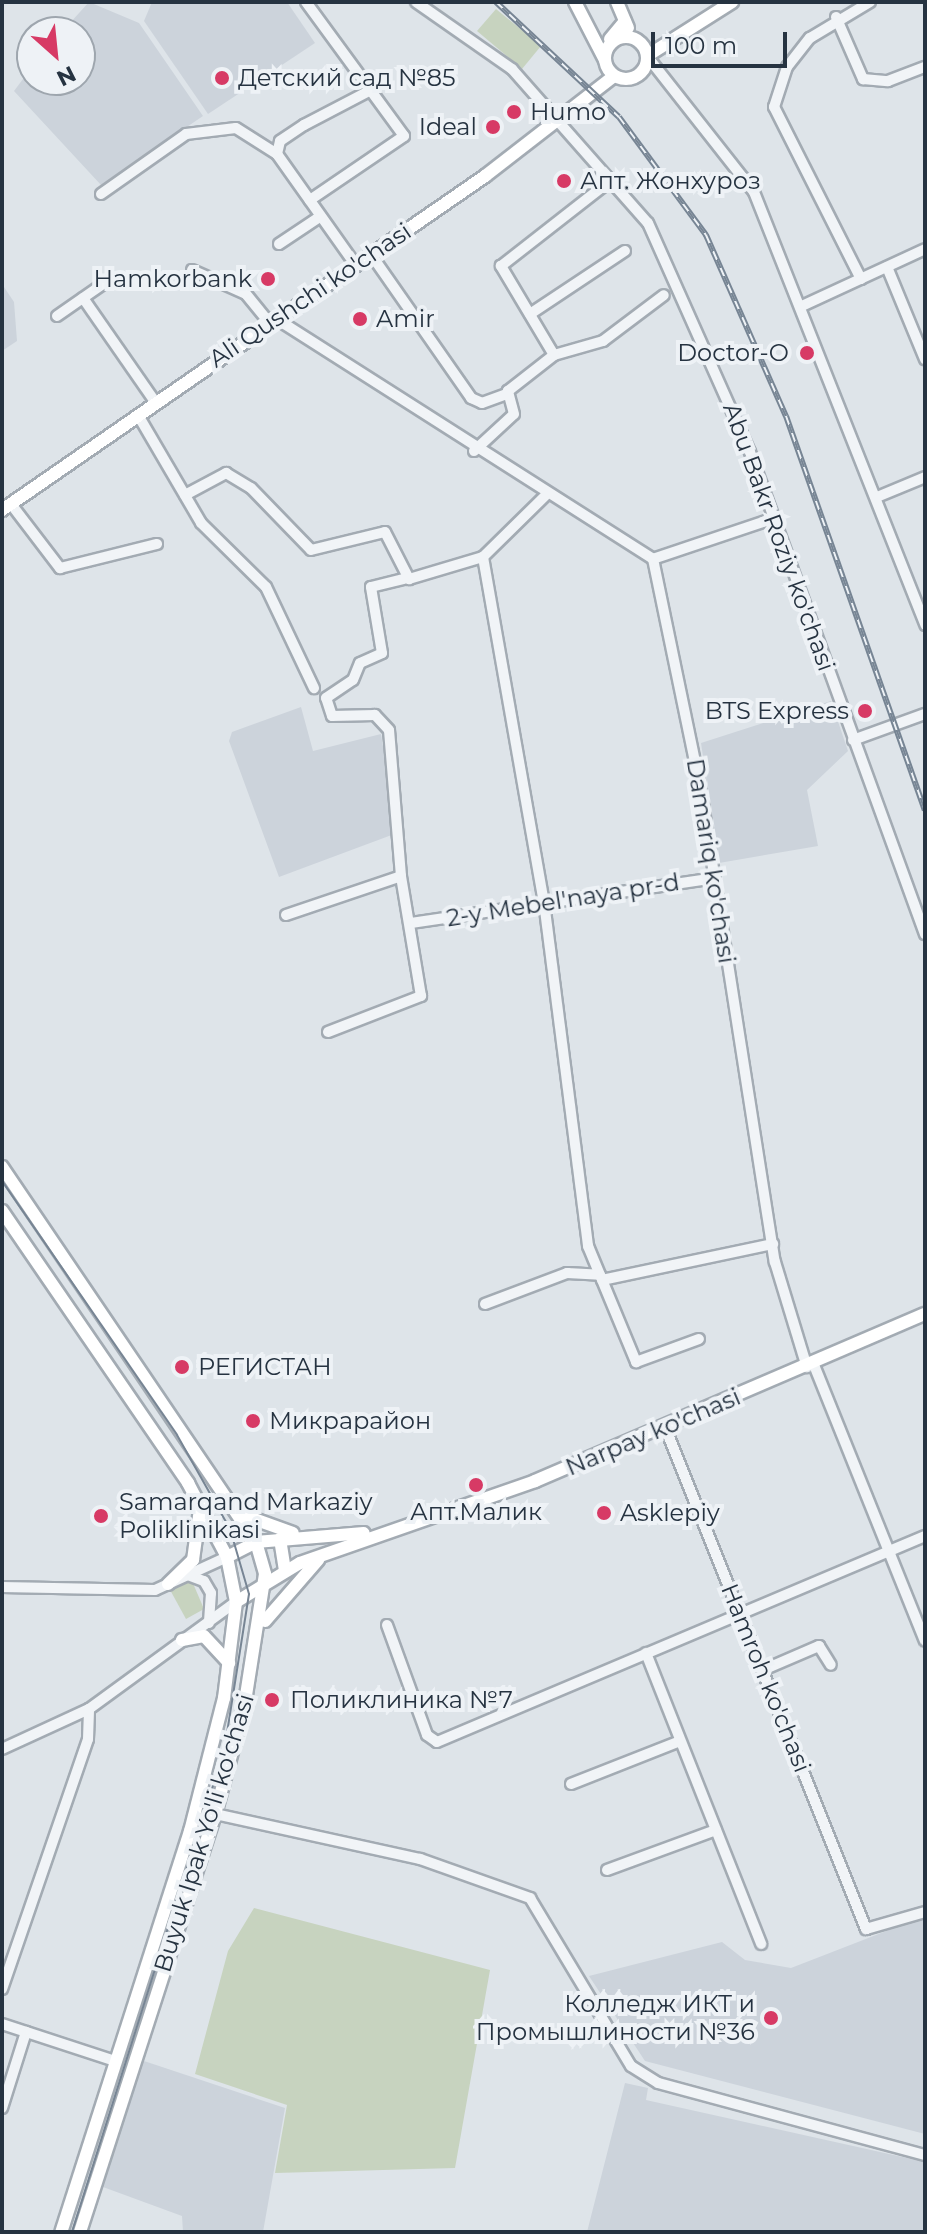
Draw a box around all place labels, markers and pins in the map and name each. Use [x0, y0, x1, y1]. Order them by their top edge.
place label: Детский сад №85 [238, 64, 456, 92]
marker: Детский сад №85 [213, 69, 231, 87]
place label: Humo [530, 98, 606, 126]
marker: Humo [505, 103, 523, 121]
place label: Ideal [419, 113, 477, 141]
marker: Ideal [484, 118, 502, 136]
place label: Апт. Жонхуроз [580, 167, 761, 195]
marker: Апт. Жонхуроз [555, 172, 573, 190]
place label: Hamkorbank [94, 265, 252, 293]
marker: Hamkorbank [259, 270, 277, 288]
place label: Amir [376, 305, 435, 333]
marker: Amir [351, 310, 369, 328]
place label: Doctor-O [677, 339, 789, 367]
marker: Doctor-O [796, 342, 818, 364]
place label: BTS Express [705, 697, 849, 725]
marker: BTS Express [856, 702, 874, 720]
place label: РЕГИСТАН [198, 1353, 332, 1381]
marker: РЕГИСТАН [173, 1358, 191, 1376]
place label: Микрарайон [269, 1407, 431, 1435]
marker: Микрарайон [244, 1412, 262, 1430]
marker: Апт.Малик [467, 1476, 485, 1494]
place label: Samarqand Markaziy Poliklinikasi [119, 1488, 372, 1544]
place label: Апт.Малик [410, 1498, 542, 1526]
place label: Asklepiy [620, 1499, 720, 1527]
marker: Asklepiy [595, 1504, 613, 1522]
marker: Samarqand Markaziy Poliklinikasi [90, 1505, 112, 1527]
place label: Поликлиника №7 [290, 1686, 513, 1714]
marker: Поликлиника №7 [261, 1689, 283, 1711]
place label: Колледж ИКТ и Промышлиности №36 [476, 1990, 755, 2046]
marker: Колледж ИКТ и Промышлиности №36 [762, 2009, 780, 2027]

